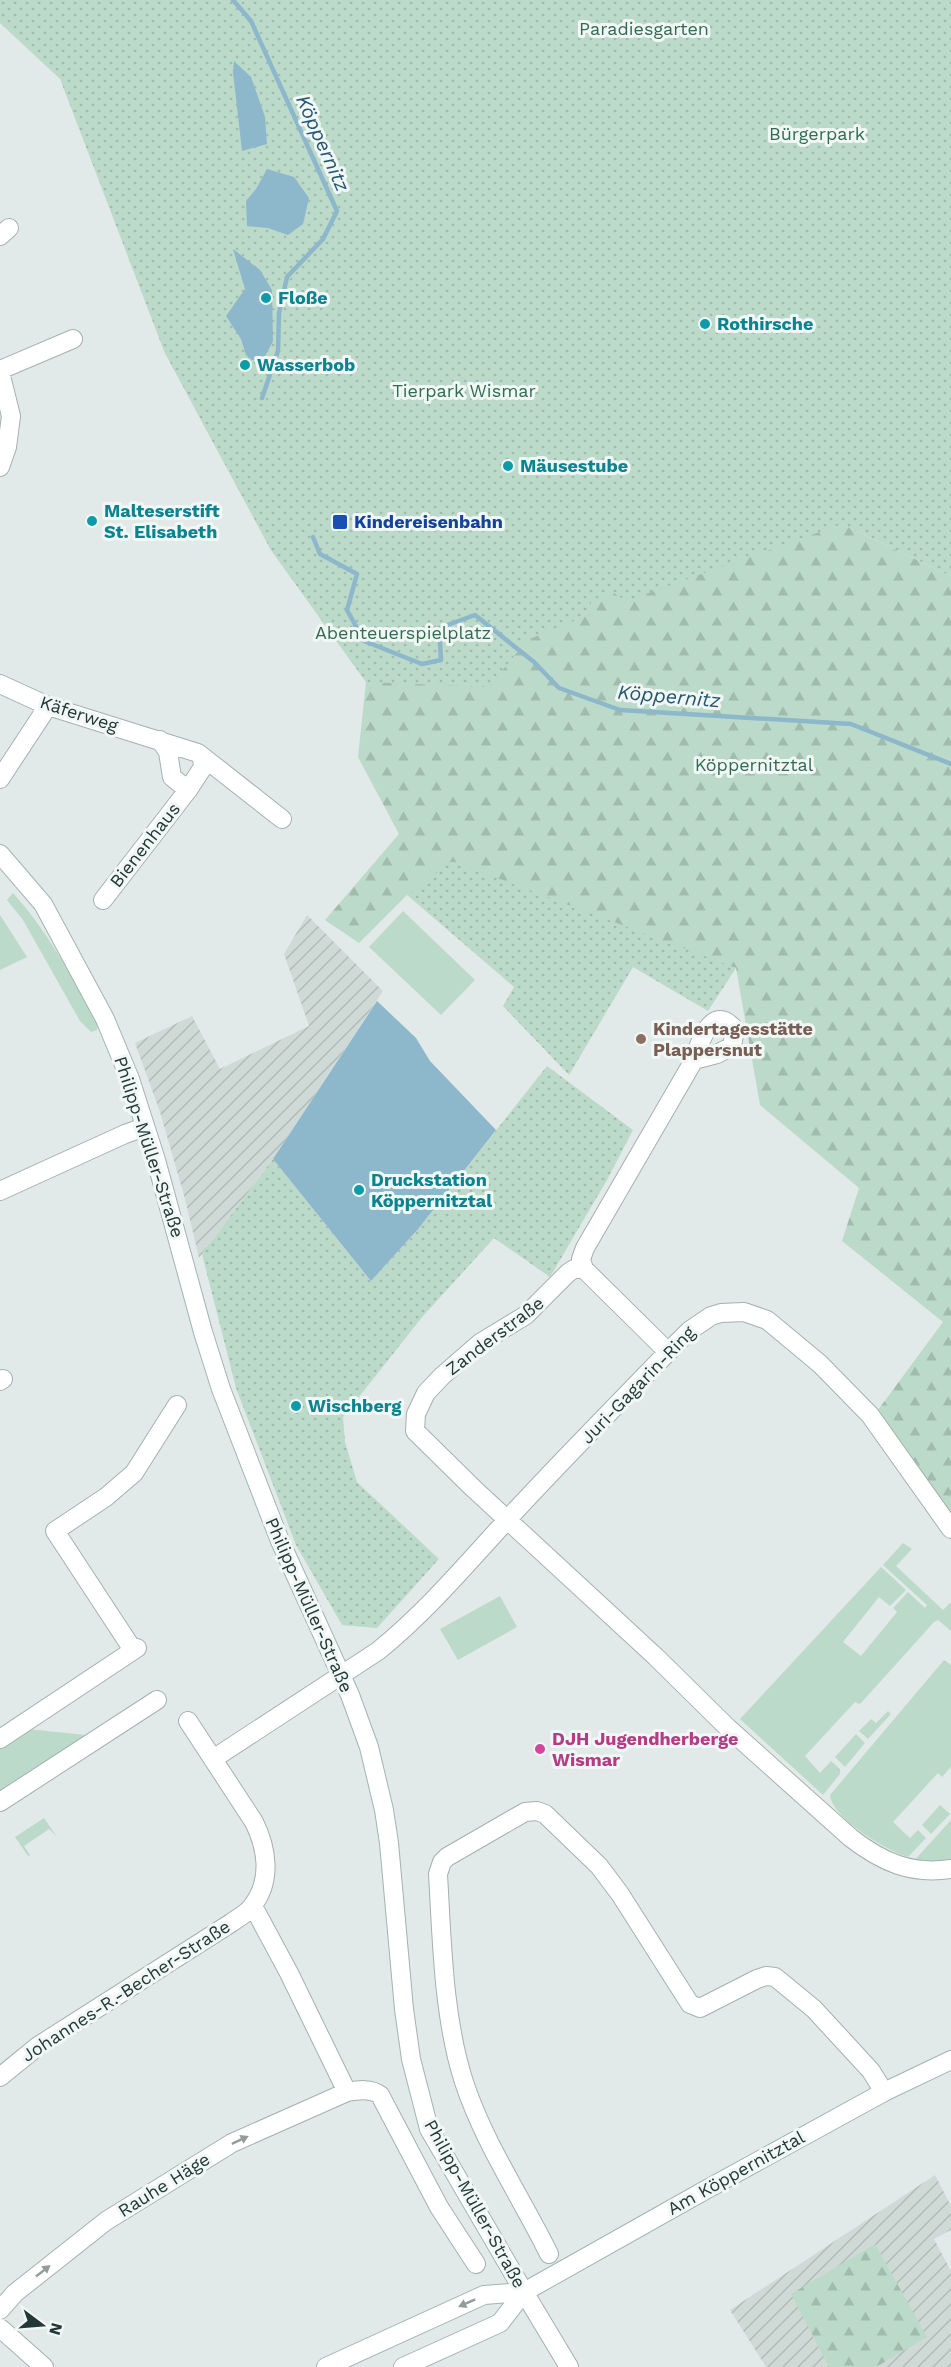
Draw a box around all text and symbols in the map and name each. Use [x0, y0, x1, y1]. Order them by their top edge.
park label: Paradiesgarten [579, 18, 709, 39]
water label: Köppernitz [291, 91, 355, 196]
park label: Bürgerpark [769, 123, 865, 144]
place label: Floße [278, 287, 328, 308]
marker: Floße [259, 291, 273, 305]
place label: Rothirsche [717, 313, 813, 334]
marker: Rothirsche [698, 317, 712, 331]
place label: Wasserbob [257, 354, 355, 375]
marker: Wasserbob [238, 358, 252, 372]
park label: Tierpark Wismar [392, 380, 536, 401]
place label: Mäusestube [520, 455, 628, 476]
marker: Mäusestube [501, 459, 515, 473]
place label: Malteserstift St. Elisabeth [104, 500, 220, 542]
place label: Kindereisenbahn [354, 511, 503, 532]
marker: Kindereisenbahn [331, 513, 349, 531]
marker: Malteserstift St. Elisabeth [85, 514, 99, 528]
park label: Abenteuerspielplatz [315, 622, 491, 643]
water label: Köppernitz [617, 680, 722, 713]
street label: Käferweg [37, 691, 121, 736]
park label: Köppernitztal [695, 754, 814, 775]
street label: Bienenhaus [105, 798, 184, 891]
place label: Kindertagesstätte Plappersnut [653, 1018, 813, 1060]
marker: Kindertagesstätte Plappersnut [634, 1032, 648, 1046]
street label: Philipp-Müller-Straße [110, 1054, 189, 1240]
place label: Druckstation Köppernitztal [371, 1169, 492, 1211]
marker: Druckstation Köppernitztal [352, 1183, 366, 1197]
street label: Zanderstraße [442, 1292, 548, 1379]
street label: Juri-Gagarin-Ring [576, 1321, 699, 1448]
place label: Wischberg [308, 1395, 402, 1416]
marker: Wischberg [289, 1399, 303, 1413]
street label: Philipp-Müller-Straße [261, 1514, 358, 1696]
place label: DJH Jugendherberge Wismar [552, 1728, 739, 1770]
marker: DJH Jugendherberge Wismar [533, 1742, 547, 1756]
street label: Johannes-R.-Becher-Straße [18, 1915, 234, 2066]
street label: Philipp-Müller-Straße [420, 2116, 531, 2292]
street label: Am Köppernitztal [663, 2126, 808, 2219]
one-way arrow [231, 2135, 248, 2144]
street label: Rauhe Häge [114, 2148, 213, 2221]
one-way arrow [35, 2265, 50, 2278]
north arrow [12, 2295, 72, 2355]
one-way arrow [458, 2298, 476, 2308]
text: N [45, 2321, 67, 2337]

